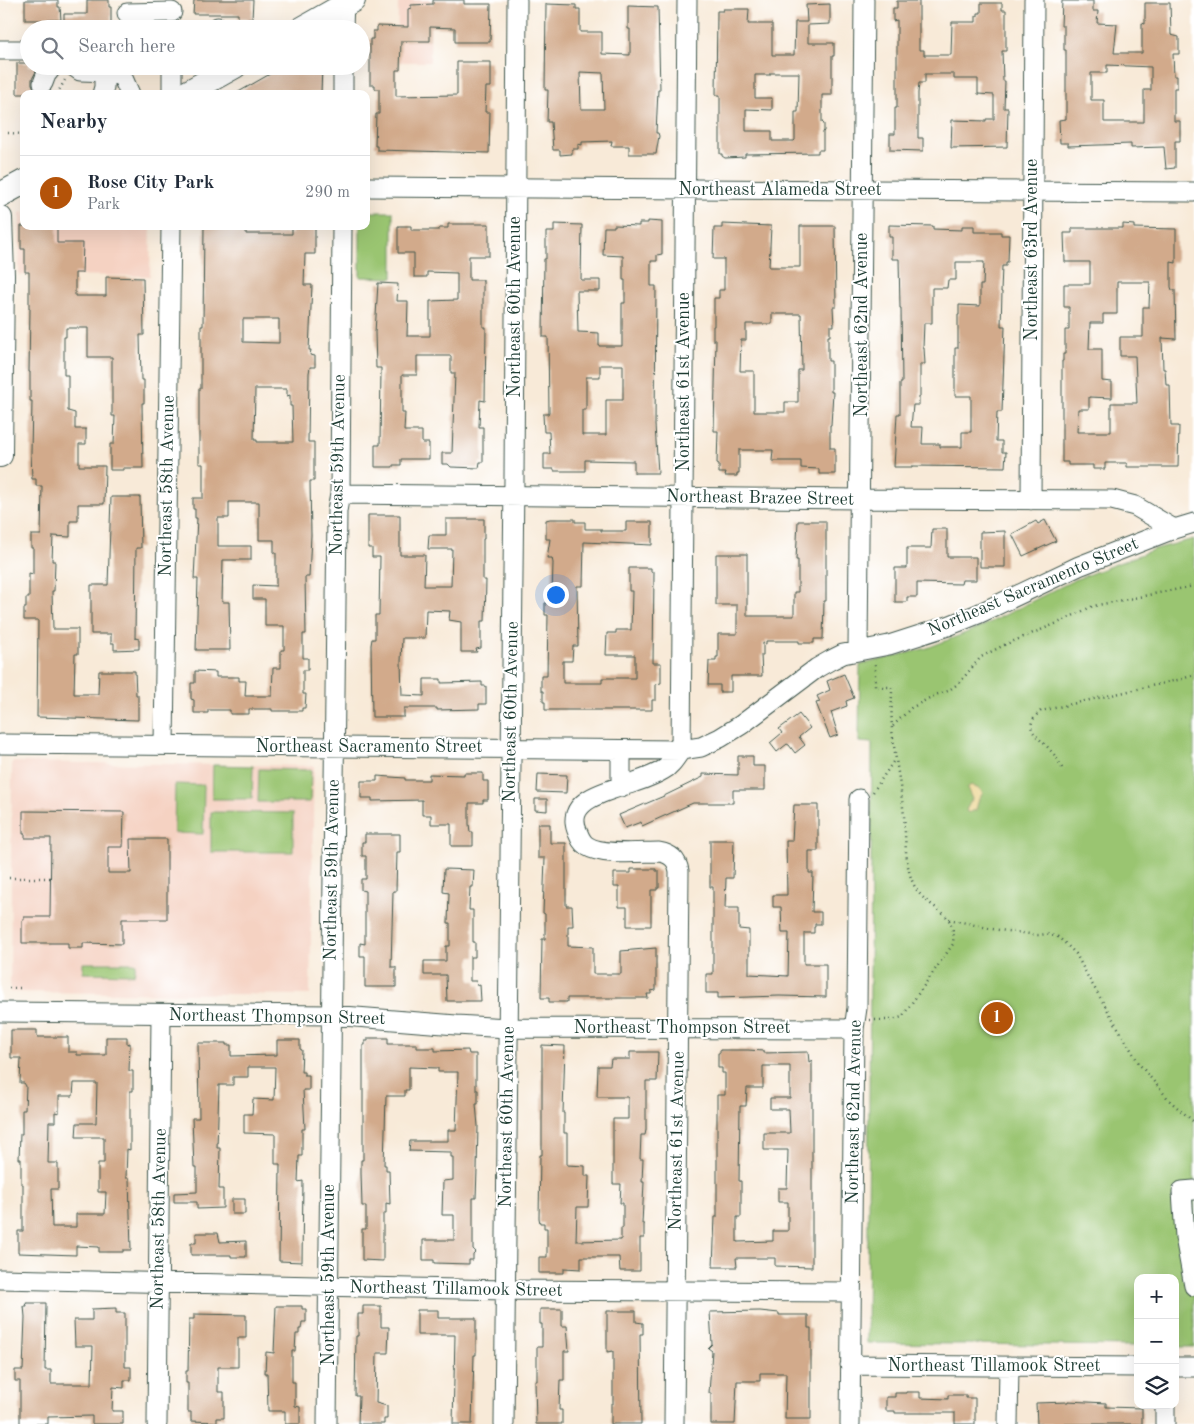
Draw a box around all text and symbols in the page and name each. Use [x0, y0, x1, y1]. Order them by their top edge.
search box [20, 20, 370, 75]
icon: search [38, 34, 66, 62]
text: Search here [78, 38, 175, 57]
text: Nearby [40, 112, 108, 133]
street label: Northeast 63rd Avenue [1023, 159, 1041, 341]
text: Rose City Park [87, 174, 214, 193]
street label: Northeast Alameda Street [678, 181, 882, 199]
text: 1 [51, 185, 61, 201]
text: 290 m [305, 185, 350, 201]
text: Park [87, 197, 120, 213]
street label: Northeast 60th Avenue [506, 216, 524, 398]
street label: Northeast 62nd Avenue [853, 233, 871, 417]
street label: Northeast 61st Avenue [675, 292, 693, 472]
street label: Northeast 59th Avenue [327, 374, 349, 556]
street label: Northeast 58th Avenue [156, 395, 178, 577]
street label: Northeast Brazee Street [666, 487, 854, 509]
street label: Northeast Sacramento Street [925, 534, 1141, 640]
your location [543, 582, 569, 608]
street label: Northeast 60th Avenue [500, 621, 522, 803]
street label: Northeast Sacramento Street [255, 738, 483, 756]
street label: Northeast 59th Avenue [321, 779, 343, 961]
pin: 1 [981, 999, 1013, 1037]
street label: Northeast Thompson Street [168, 1006, 386, 1028]
street label: Northeast Thompson Street [574, 1019, 790, 1037]
street label: Northeast 62nd Avenue [843, 1019, 865, 1205]
street label: Northeast 60th Avenue [496, 1026, 518, 1208]
street label: Northeast 61st Avenue [666, 1051, 688, 1231]
street label: Northeast 58th Avenue [148, 1128, 170, 1310]
street label: Northeast 59th Avenue [320, 1184, 338, 1366]
map controls [1134, 1274, 1179, 1409]
button: + [1134, 1274, 1179, 1319]
street label: Northeast Tillamook Street [349, 1278, 563, 1300]
button: − [1134, 1319, 1179, 1364]
street label: Northeast Tillamook Street [887, 1357, 1101, 1375]
button: layers [1134, 1364, 1179, 1409]

